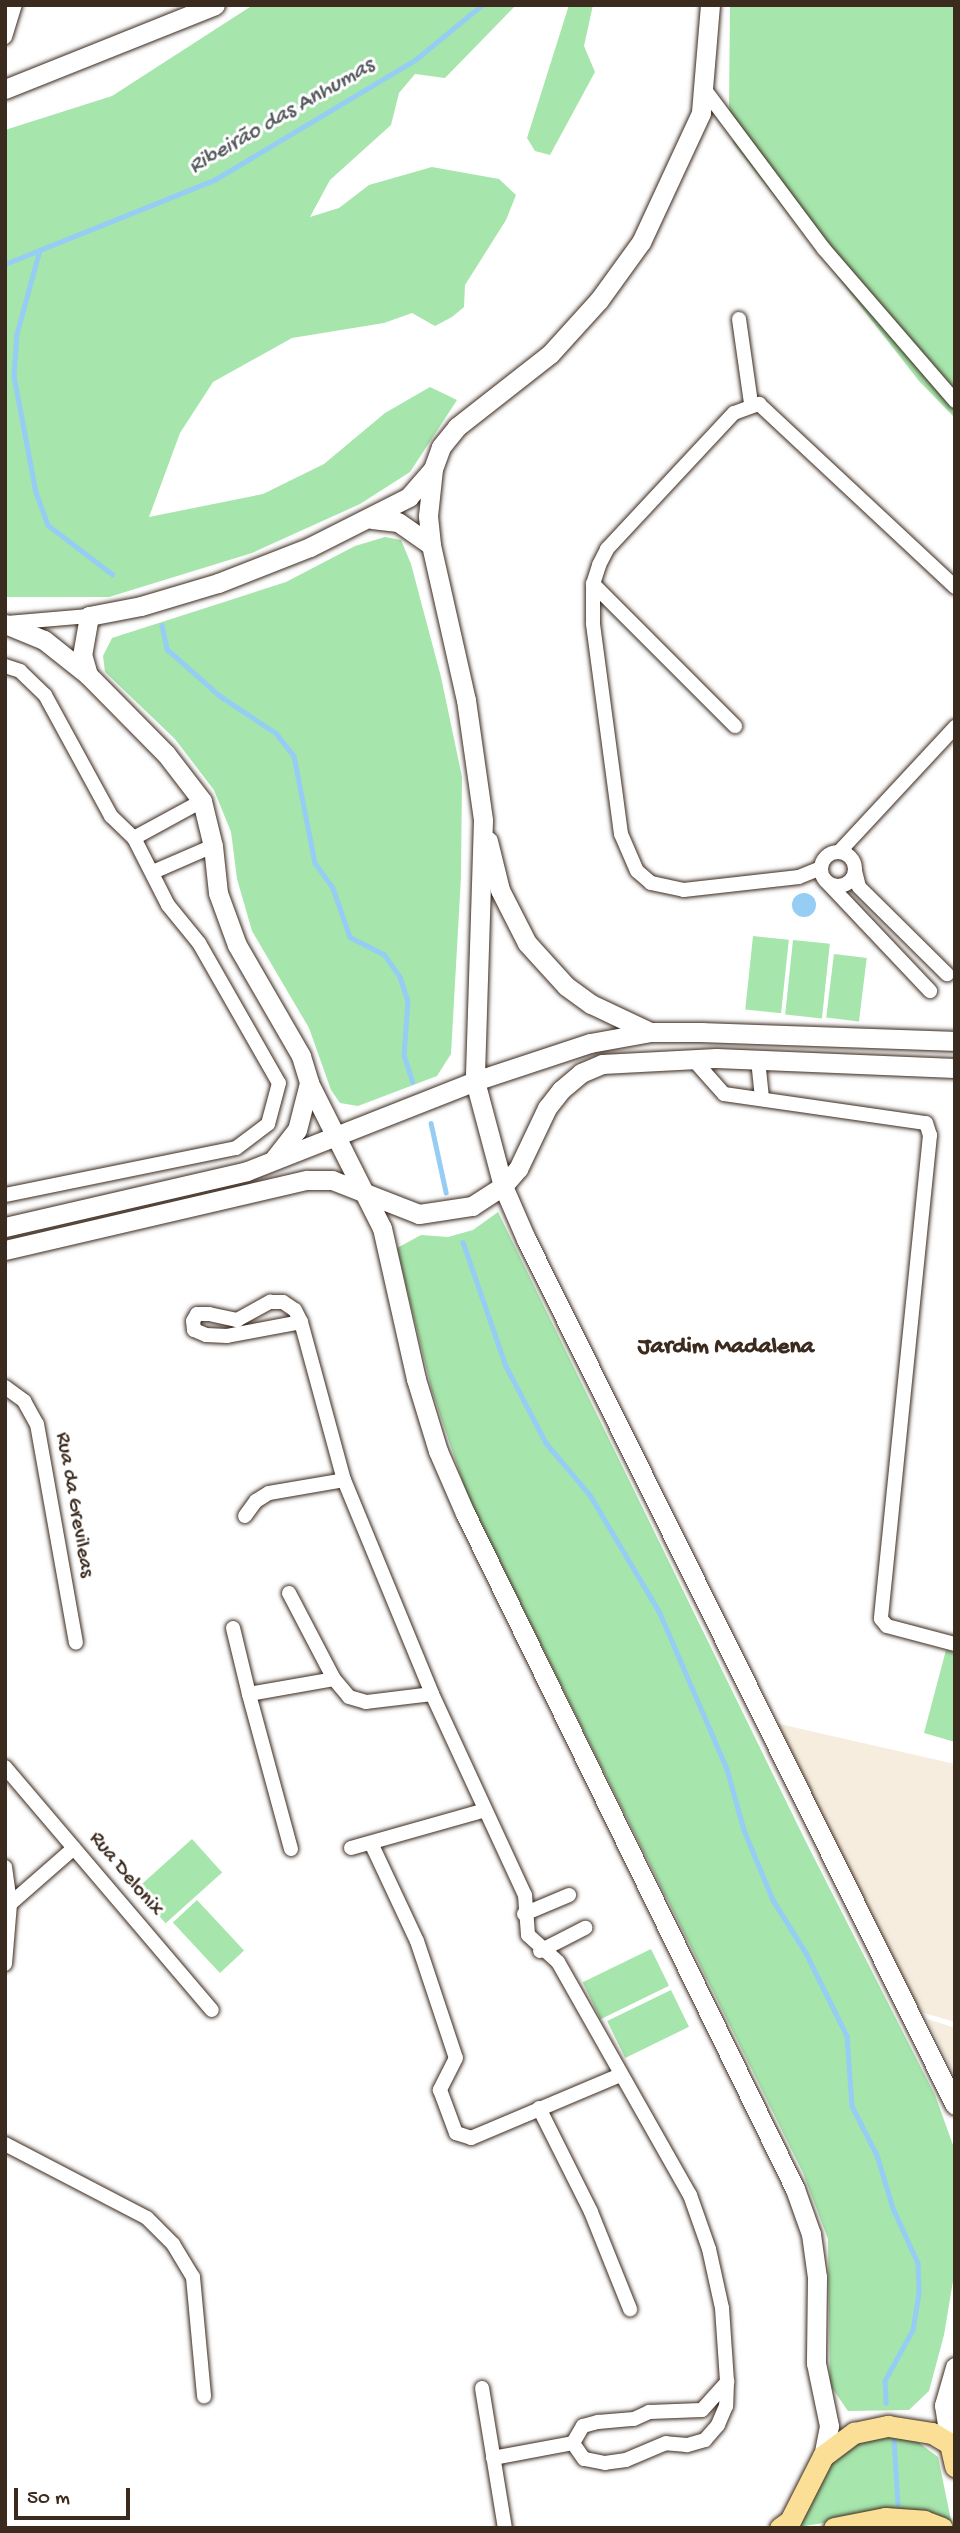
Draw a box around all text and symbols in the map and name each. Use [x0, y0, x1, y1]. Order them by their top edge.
water label: Ribeirão das Anhumas [184, 53, 380, 181]
district label: Jardim Madalena [638, 1334, 814, 1362]
street label: Rua da Grevileas [48, 1431, 98, 1579]
street label: Rua Delonix [82, 1827, 168, 1923]
scale bar [18, 2474, 133, 2518]
text: 50 m [27, 2487, 70, 2512]

